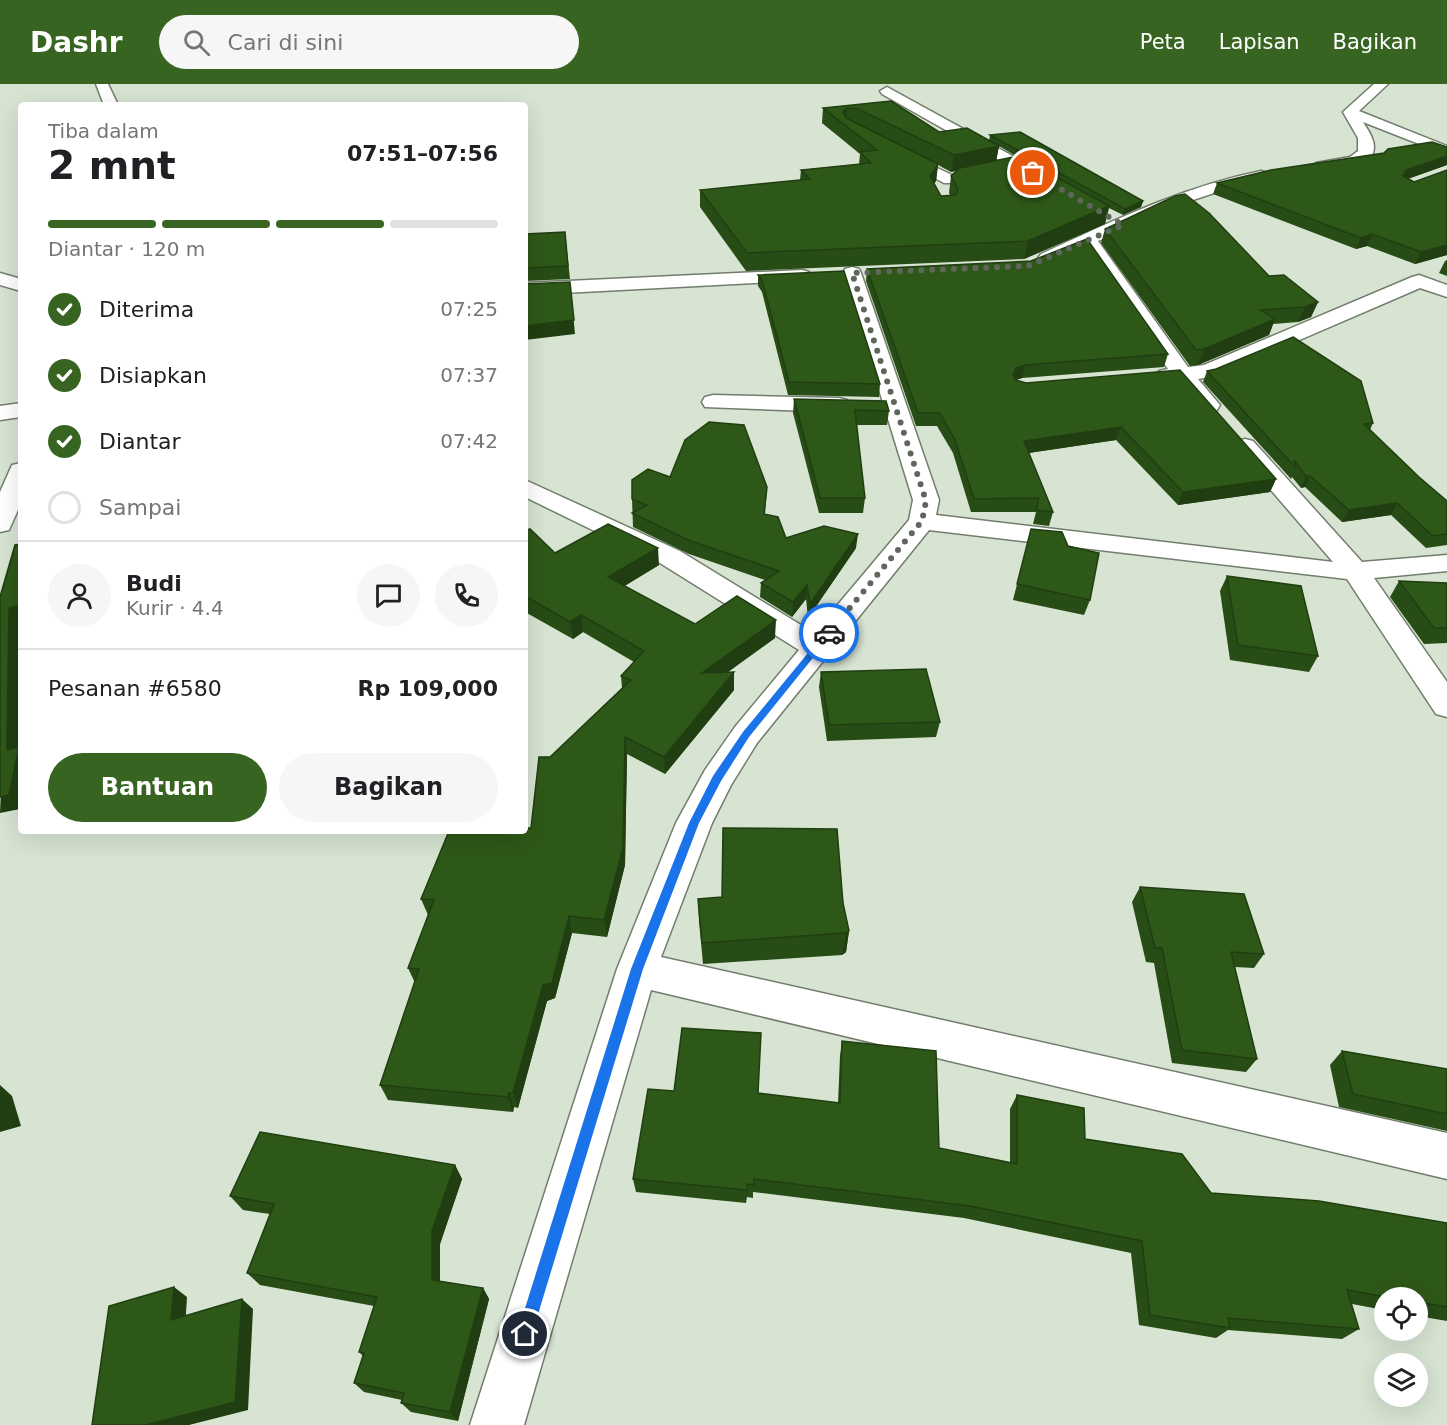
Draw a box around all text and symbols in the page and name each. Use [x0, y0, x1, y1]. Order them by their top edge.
search box [159, 15, 579, 69]
text: Dashr [30, 26, 123, 59]
icon: search [180, 26, 213, 59]
text: Cari di sini [228, 30, 343, 55]
text: Peta [1140, 30, 1186, 54]
text: Lapisan [1219, 30, 1300, 54]
text: Bagikan [1333, 30, 1417, 54]
text: Tiba dalam [48, 119, 159, 143]
text: 07:51–07:56 [347, 141, 498, 166]
text: 2 mnt [48, 143, 176, 188]
pin [1007, 147, 1058, 198]
icon: bag [1016, 156, 1049, 189]
text: Diantar · 120 m [48, 237, 205, 261]
icon: check [48, 293, 81, 326]
text: Diterima [99, 297, 194, 322]
text: 07:25 [440, 297, 498, 321]
icon: check [48, 359, 81, 392]
text: Disiapkan [99, 363, 207, 388]
text: 07:37 [440, 363, 498, 387]
icon: check [48, 425, 81, 458]
text: Diantar [99, 429, 181, 454]
text: 07:42 [440, 429, 498, 453]
text: Sampai [99, 495, 181, 520]
button: person [48, 564, 111, 627]
button: chat [357, 564, 420, 627]
button: phone [435, 564, 498, 627]
text: Budi [126, 571, 182, 596]
text: Kurir · 4.4 [126, 596, 224, 620]
courier [799, 603, 859, 663]
icon: car [813, 617, 846, 650]
text: Pesanan #6580 [48, 676, 222, 701]
text: Rp 109,000 [357, 676, 498, 701]
button: Bantuan [48, 753, 267, 822]
button: Bagikan [279, 753, 498, 822]
map controls [1374, 1287, 1428, 1407]
button: locate [1374, 1287, 1428, 1341]
pin [499, 1308, 550, 1359]
icon: home [508, 1317, 541, 1350]
button: layers [1374, 1353, 1428, 1407]

